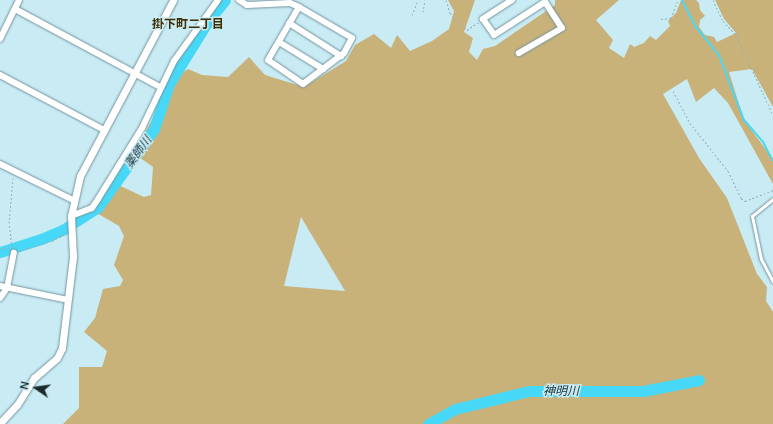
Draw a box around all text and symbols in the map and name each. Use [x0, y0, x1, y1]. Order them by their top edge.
district label: 掛下町二丁目 [152, 17, 224, 31]
water label: 薬師川 [122, 133, 154, 171]
north arrow [16, 368, 56, 408]
text: N [16, 380, 32, 391]
water label: 神明川 [543, 384, 579, 398]

